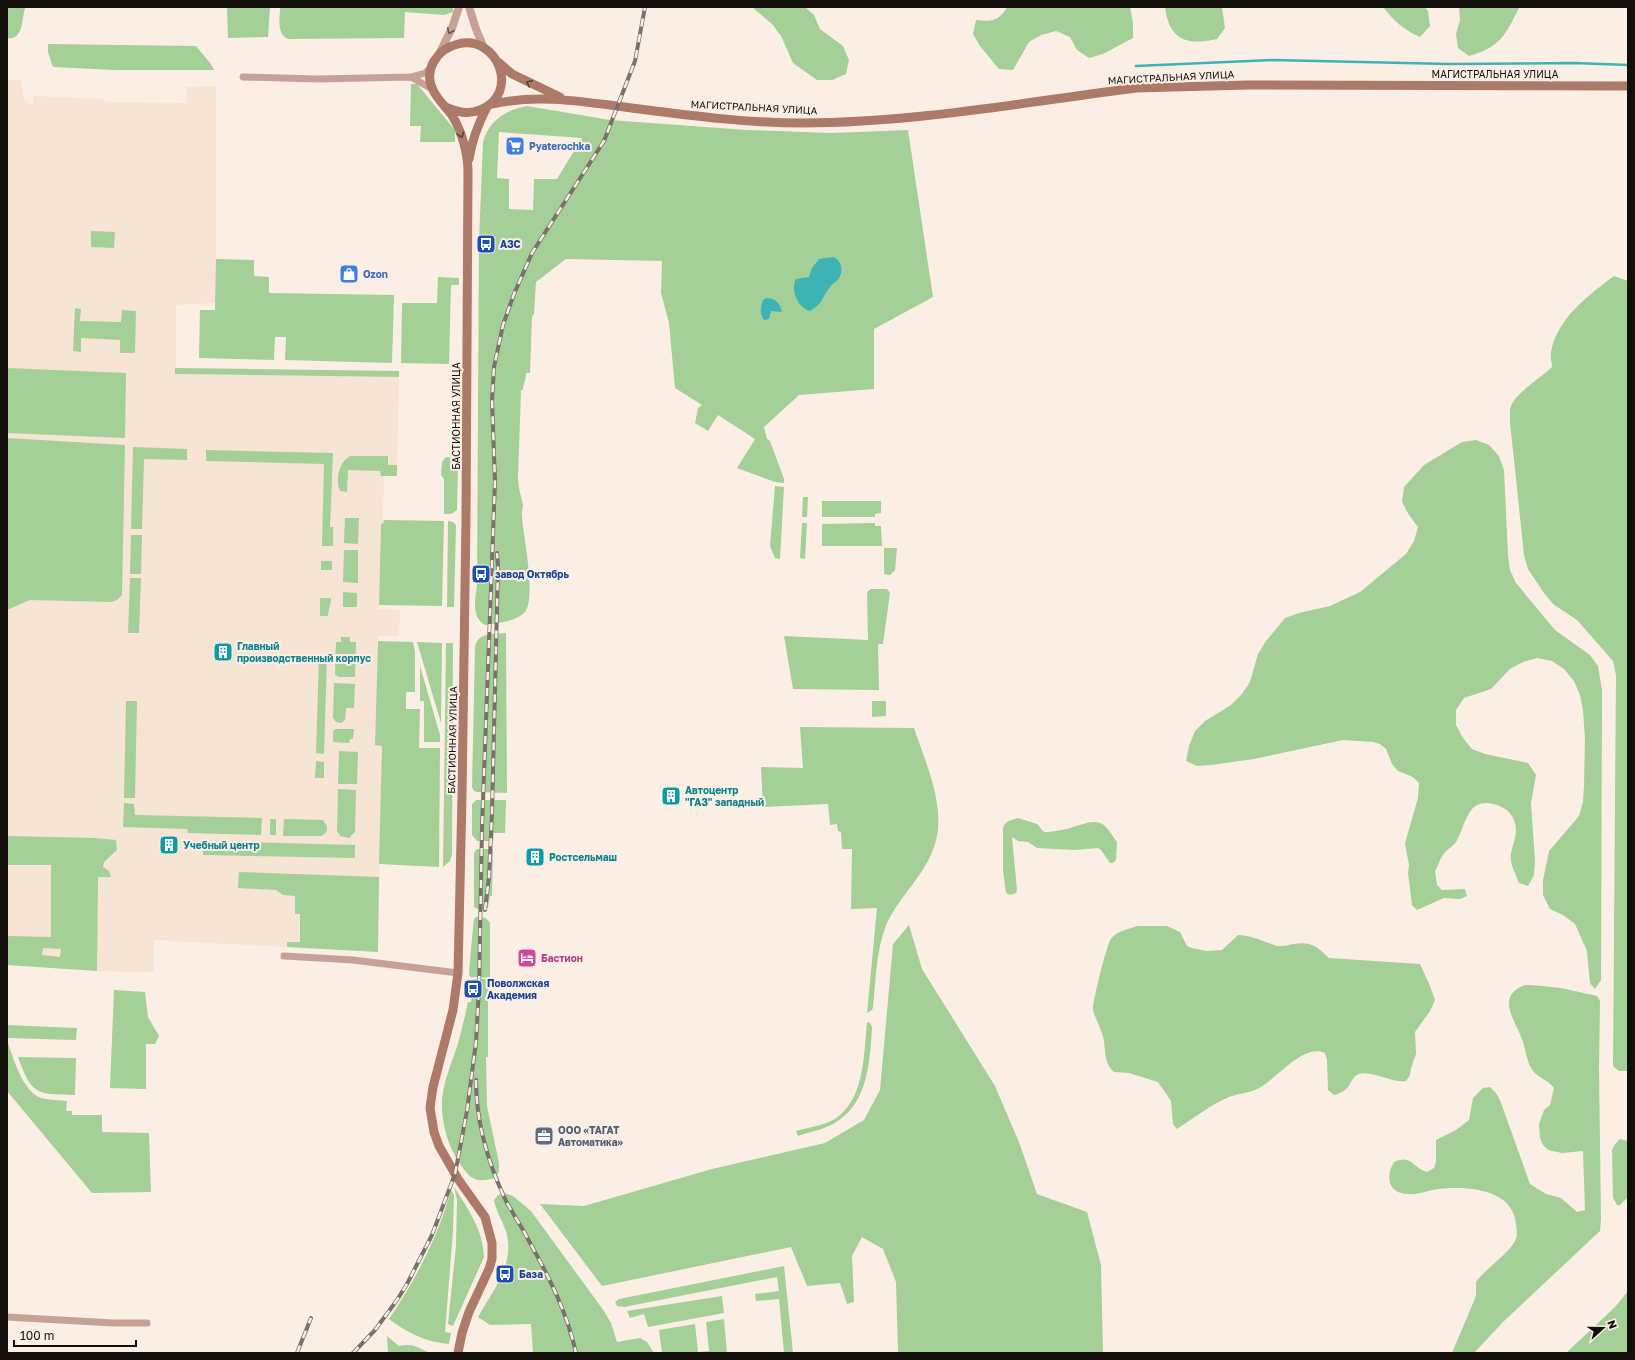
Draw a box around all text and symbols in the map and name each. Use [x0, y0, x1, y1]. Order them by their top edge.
one-way arrow [447, 27, 455, 34]
street label: МАГИСТРАЛЬНАЯ УЛИЦА [1107, 68, 1235, 86]
street label: МАГИСТРАЛЬНАЯ УЛИЦА [1432, 68, 1559, 80]
one-way arrow [526, 80, 534, 88]
street label: МАГИСТРАЛЬНАЯ УЛИЦА [690, 98, 818, 116]
one-way arrow [456, 131, 464, 138]
supermarket icon: Pyaterochka [504, 135, 526, 157]
place label: Pyaterochka [529, 140, 590, 152]
bus stop icon: АЗС [475, 233, 497, 255]
place label: АЗС [500, 238, 521, 250]
shop icon: Ozon [338, 263, 360, 285]
place label: Ozon [363, 268, 388, 280]
street label: БАСТИОННАЯ УЛИЦА [450, 362, 462, 470]
bus stop icon: завод Октябрь [470, 563, 492, 585]
place label: завод Октябрь [495, 568, 570, 580]
place label: Главный производственный корпус [237, 640, 371, 664]
building icon: Главный производственный корпус [212, 641, 234, 663]
street label: БАСТИОННАЯ УЛИЦА [445, 686, 459, 794]
place label: Автоцентр "ГАЗ" западный [685, 784, 764, 808]
building icon: Автоцентр "ГАЗ" западный [660, 785, 682, 807]
building icon: Учебный центр [158, 834, 180, 856]
place label: Учебный центр [183, 839, 260, 851]
building icon: Ростсельмаш [524, 846, 546, 868]
place label: Ростсельмаш [549, 851, 617, 863]
hotel icon: Бастион [516, 947, 538, 969]
place label: Бастион [541, 952, 583, 964]
place label: Поволжская Академия [487, 977, 549, 1001]
bus stop icon: Поволжская Академия [462, 978, 484, 1000]
place label: ООО «ТАГАТ Автоматика» [558, 1124, 624, 1148]
office icon: ООО «ТАГАТ Автоматика» [533, 1125, 555, 1147]
bus stop icon: База [494, 1263, 516, 1285]
place label: База [519, 1268, 543, 1280]
north arrow [1583, 1308, 1623, 1348]
text: N [1605, 1318, 1620, 1330]
scale bar [14, 1322, 136, 1348]
text: 100 m [20, 1328, 54, 1343]

